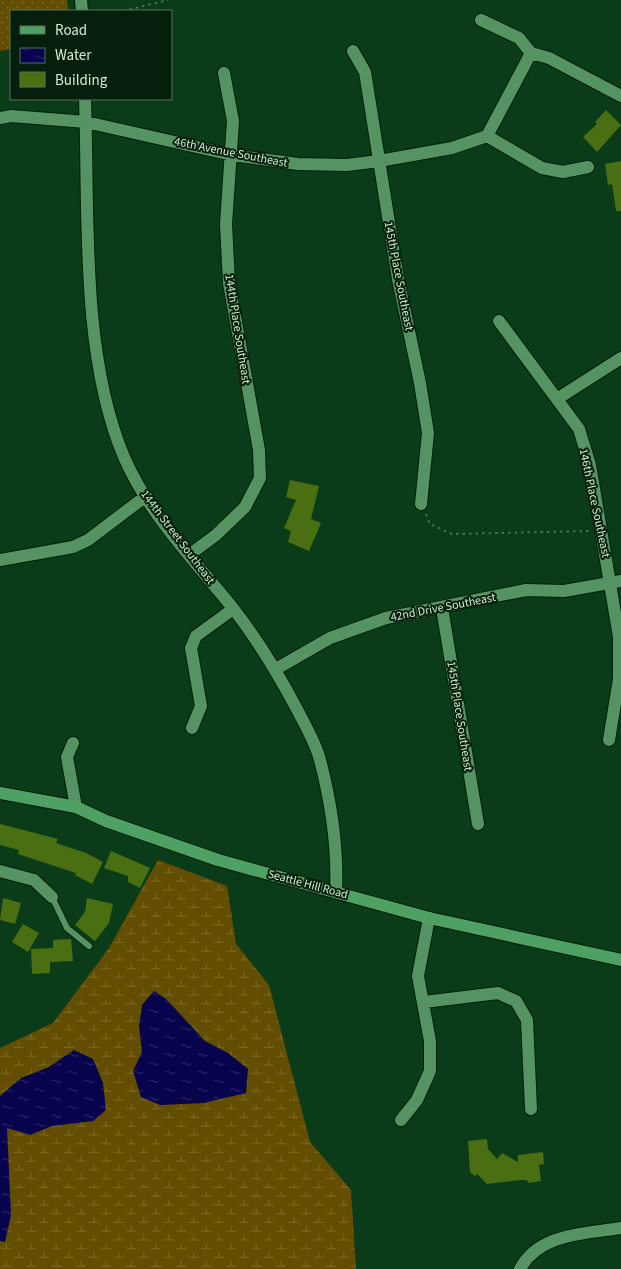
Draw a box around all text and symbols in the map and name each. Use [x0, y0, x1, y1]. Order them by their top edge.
legend [10, 10, 172, 100]
text: Road [55, 20, 87, 41]
text: Water [55, 45, 92, 66]
text: Building [55, 70, 108, 91]
street label: 46th Avenue Southeast [173, 133, 289, 172]
street label: 145th Place Southeast [380, 220, 417, 332]
street label: 144th Place Southeast [220, 273, 255, 385]
street label: 146th Place Southeast [575, 447, 614, 559]
street label: 144th Street Southeast [136, 487, 219, 588]
street label: 42nd Drive Southeast [389, 589, 497, 626]
street label: 145th Place Southeast [442, 660, 477, 772]
street label: Seattle Hill Road [266, 866, 350, 903]

